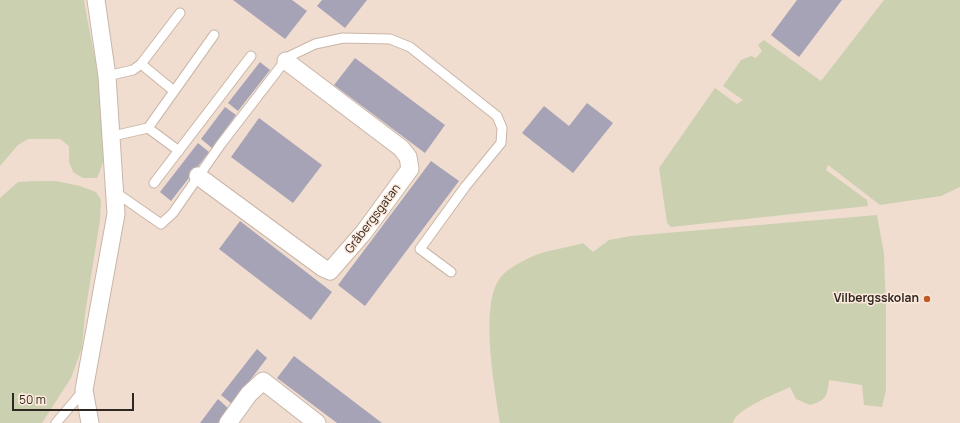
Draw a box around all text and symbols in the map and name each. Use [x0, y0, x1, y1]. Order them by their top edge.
street label: Gråbergsgatan [342, 181, 404, 257]
place label: Vilbergsskolan [834, 292, 919, 306]
marker: Vilbergsskolan [922, 294, 932, 304]
scale bar [14, 385, 136, 411]
text: 50 m [19, 391, 46, 408]

